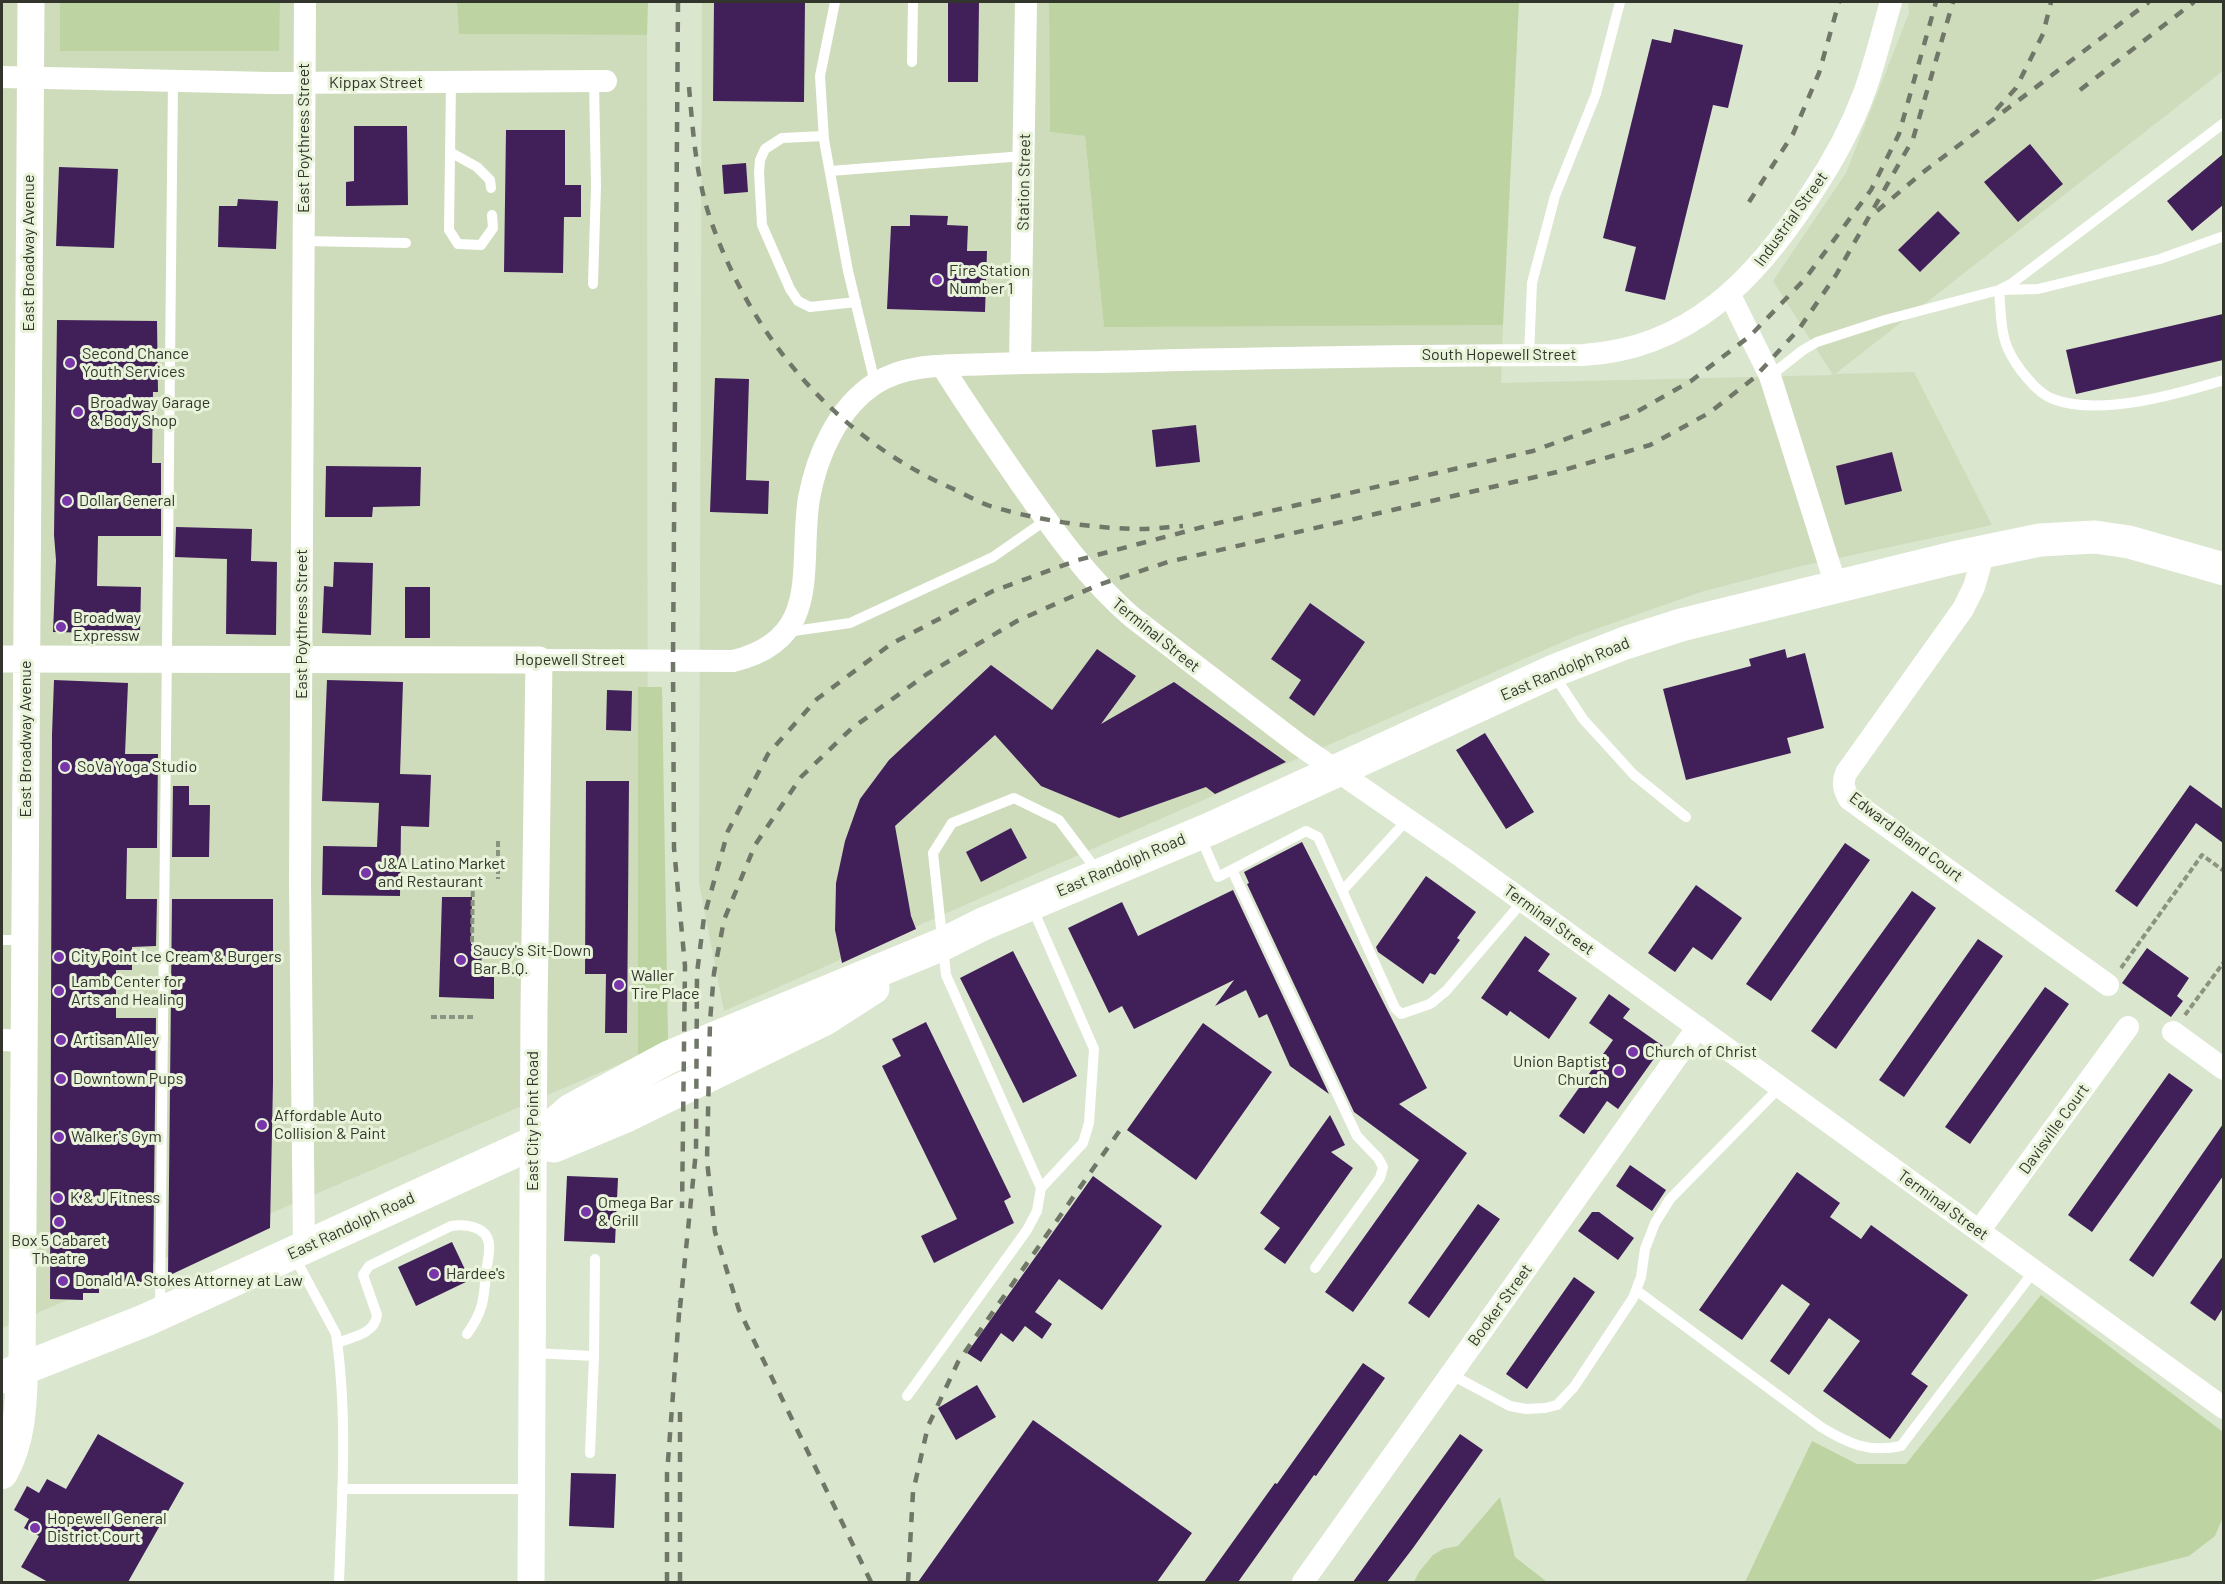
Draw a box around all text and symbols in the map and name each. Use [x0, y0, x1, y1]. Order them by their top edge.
street label: East Poythress Street [294, 63, 314, 213]
street label: Kippax Street [329, 73, 423, 93]
street label: Station Street [1014, 133, 1034, 231]
street label: Industrial Street [1750, 168, 1832, 270]
street label: East Broadway Avenue [19, 175, 39, 331]
place label: Fire Station Number 1 [949, 261, 1030, 299]
marker: Fire Station Number 1 [930, 273, 944, 287]
place label: Second Chance Youth Services [82, 344, 189, 382]
street label: South Hopewell Street [1422, 345, 1576, 365]
marker: Second Chance Youth Services [63, 356, 77, 370]
place label: Broadway Garage & Body Shop [90, 393, 210, 431]
marker: Broadway Garage & Body Shop [71, 405, 85, 419]
place label: Dollar General [79, 491, 175, 511]
marker: Dollar General [60, 494, 74, 508]
street label: East Poythress Street [292, 549, 312, 699]
street label: Terminal Street [1108, 594, 1204, 676]
place label: Broadway Expressw [73, 608, 141, 646]
marker: Broadway Expressw [54, 620, 68, 634]
street label: East Randolph Road [1498, 633, 1632, 705]
street label: Hopewell Street [515, 650, 625, 670]
street label: East Broadway Avenue [16, 661, 36, 817]
place label: SoVa Yoga Studio [77, 757, 197, 777]
marker: SoVa Yoga Studio [58, 760, 72, 774]
street label: Edward Bland Court [1846, 788, 1966, 886]
street label: East Randolph Road [1054, 829, 1188, 901]
place label: J&A Latino Market and Restaurant [378, 854, 506, 892]
marker: J&A Latino Market and Restaurant [359, 866, 373, 880]
street label: Terminal Street [1500, 881, 1598, 959]
place label: Saucy's Sit-Down Bar.B.Q. [473, 941, 591, 979]
place label: City Point Ice Cream & Burgers [71, 947, 282, 967]
marker: City Point Ice Cream & Burgers [52, 950, 66, 964]
marker: Saucy's Sit-Down Bar.B.Q. [454, 953, 468, 967]
place label: Waller Tire Place [631, 966, 700, 1004]
place label: Lamb Center for Arts and Healing [71, 972, 184, 1010]
marker: Waller Tire Place [612, 978, 626, 992]
marker: Lamb Center for Arts and Healing [52, 984, 66, 998]
place label: Artisan Alley [73, 1030, 159, 1050]
marker: Artisan Alley [54, 1033, 68, 1047]
place label: Church of Christ [1645, 1042, 1757, 1062]
marker: Church of Christ [1626, 1045, 1640, 1059]
street label: East City Point Road [523, 1051, 543, 1191]
place label: Union Baptist Church [1513, 1052, 1607, 1090]
marker: Union Baptist Church [1612, 1064, 1626, 1078]
place label: Downtown Pups [73, 1069, 183, 1089]
marker: Downtown Pups [54, 1072, 68, 1086]
street label: Davisville Court [2015, 1080, 2093, 1178]
place label: Affordable Auto Collision & Paint [274, 1106, 386, 1144]
marker: Affordable Auto Collision & Paint [255, 1118, 269, 1132]
place label: Walker's Gym [71, 1127, 162, 1147]
marker: Walker's Gym [52, 1130, 66, 1144]
street label: Terminal Street [1894, 1166, 1992, 1244]
place label: K & J Fitness [70, 1188, 160, 1208]
street label: East Randolph Road [284, 1188, 418, 1264]
marker: K & J Fitness [51, 1191, 65, 1205]
place label: Omega Bar & Grill [598, 1193, 673, 1231]
marker: Omega Bar & Grill [579, 1205, 593, 1219]
marker: Box 5 Cabaret Theatre [52, 1215, 66, 1229]
place label: Box 5 Cabaret Theatre [11, 1231, 107, 1269]
street label: Booker Street [1464, 1260, 1536, 1350]
place label: Hardee's [446, 1264, 505, 1284]
marker: Hardee's [427, 1267, 441, 1281]
place label: Donald A. Stokes Attorney at Law [75, 1271, 303, 1291]
marker: Donald A. Stokes Attorney at Law [56, 1274, 70, 1288]
place label: Hopewell General District Court [47, 1509, 167, 1547]
marker: Hopewell General District Court [28, 1521, 42, 1535]

